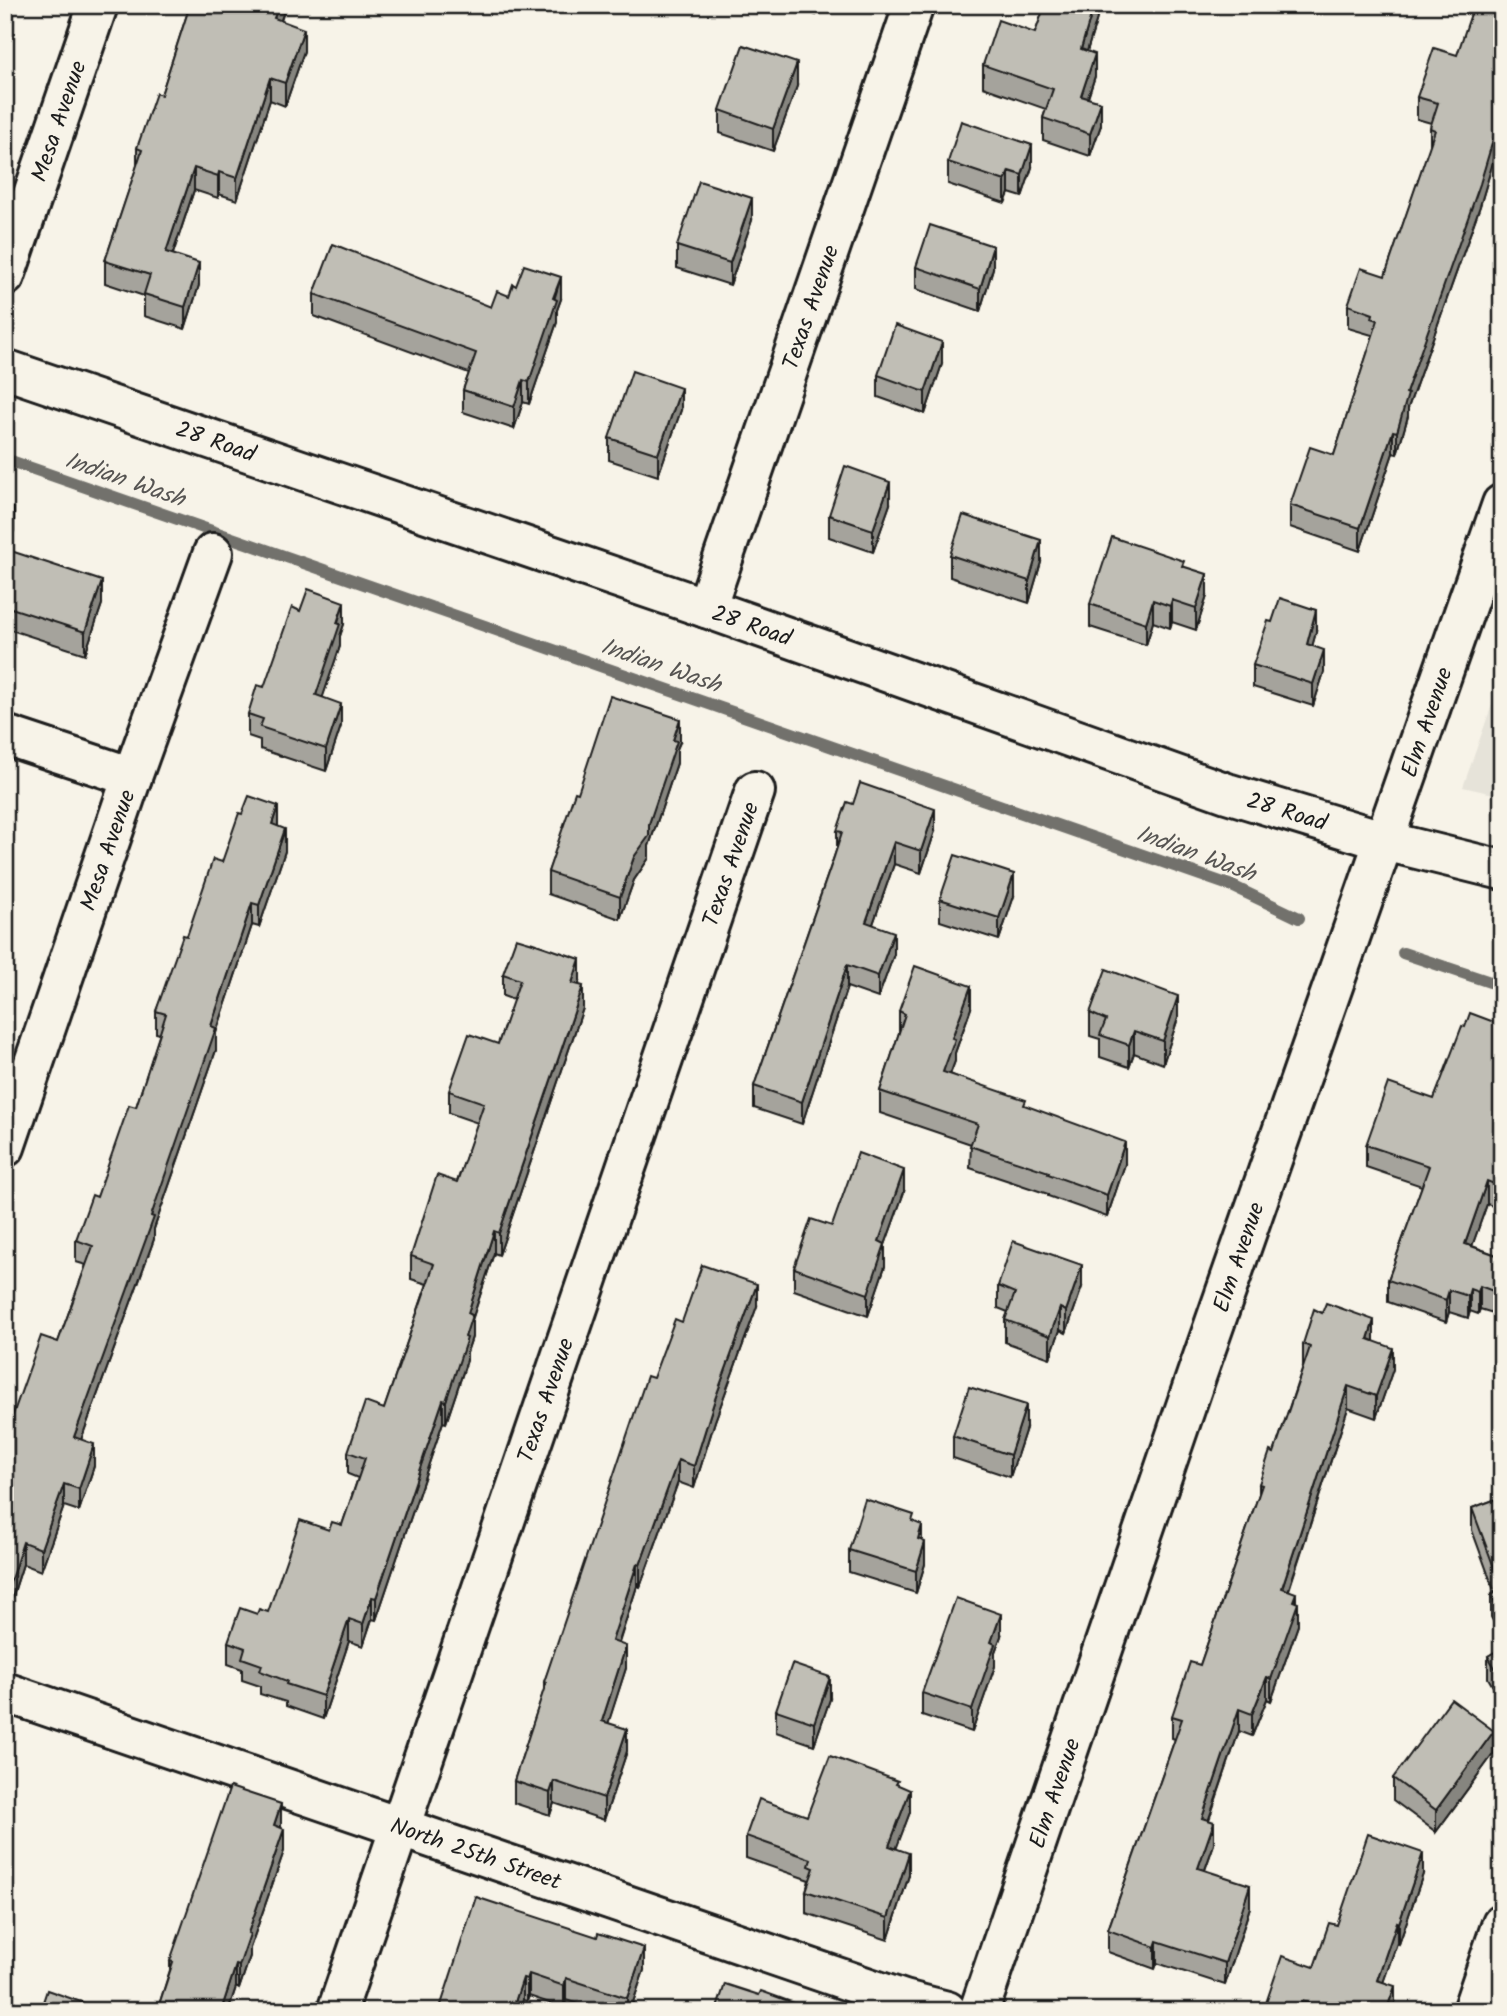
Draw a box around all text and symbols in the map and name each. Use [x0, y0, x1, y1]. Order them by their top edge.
street label: Mesa Avenue [22, 56, 97, 187]
street label: Texas Avenue [774, 240, 850, 375]
street label: 28 Road [170, 412, 261, 474]
water label: Indian Wash [59, 442, 192, 520]
street label: 28 Road [706, 596, 797, 658]
water label: Indian Wash [595, 628, 728, 706]
street label: Elm Avenue [1392, 663, 1464, 783]
street label: 28 Road [1242, 784, 1332, 842]
street label: Mesa Avenue [71, 785, 146, 916]
street label: Texas Avenue [694, 797, 770, 932]
water label: Indian Wash [1130, 815, 1263, 895]
street label: Elm Avenue [1204, 1198, 1276, 1318]
street label: Texas Avenue [509, 1333, 585, 1468]
street label: Elm Avenue [1020, 1734, 1092, 1854]
street label: North 25th Street [385, 1809, 567, 1901]

